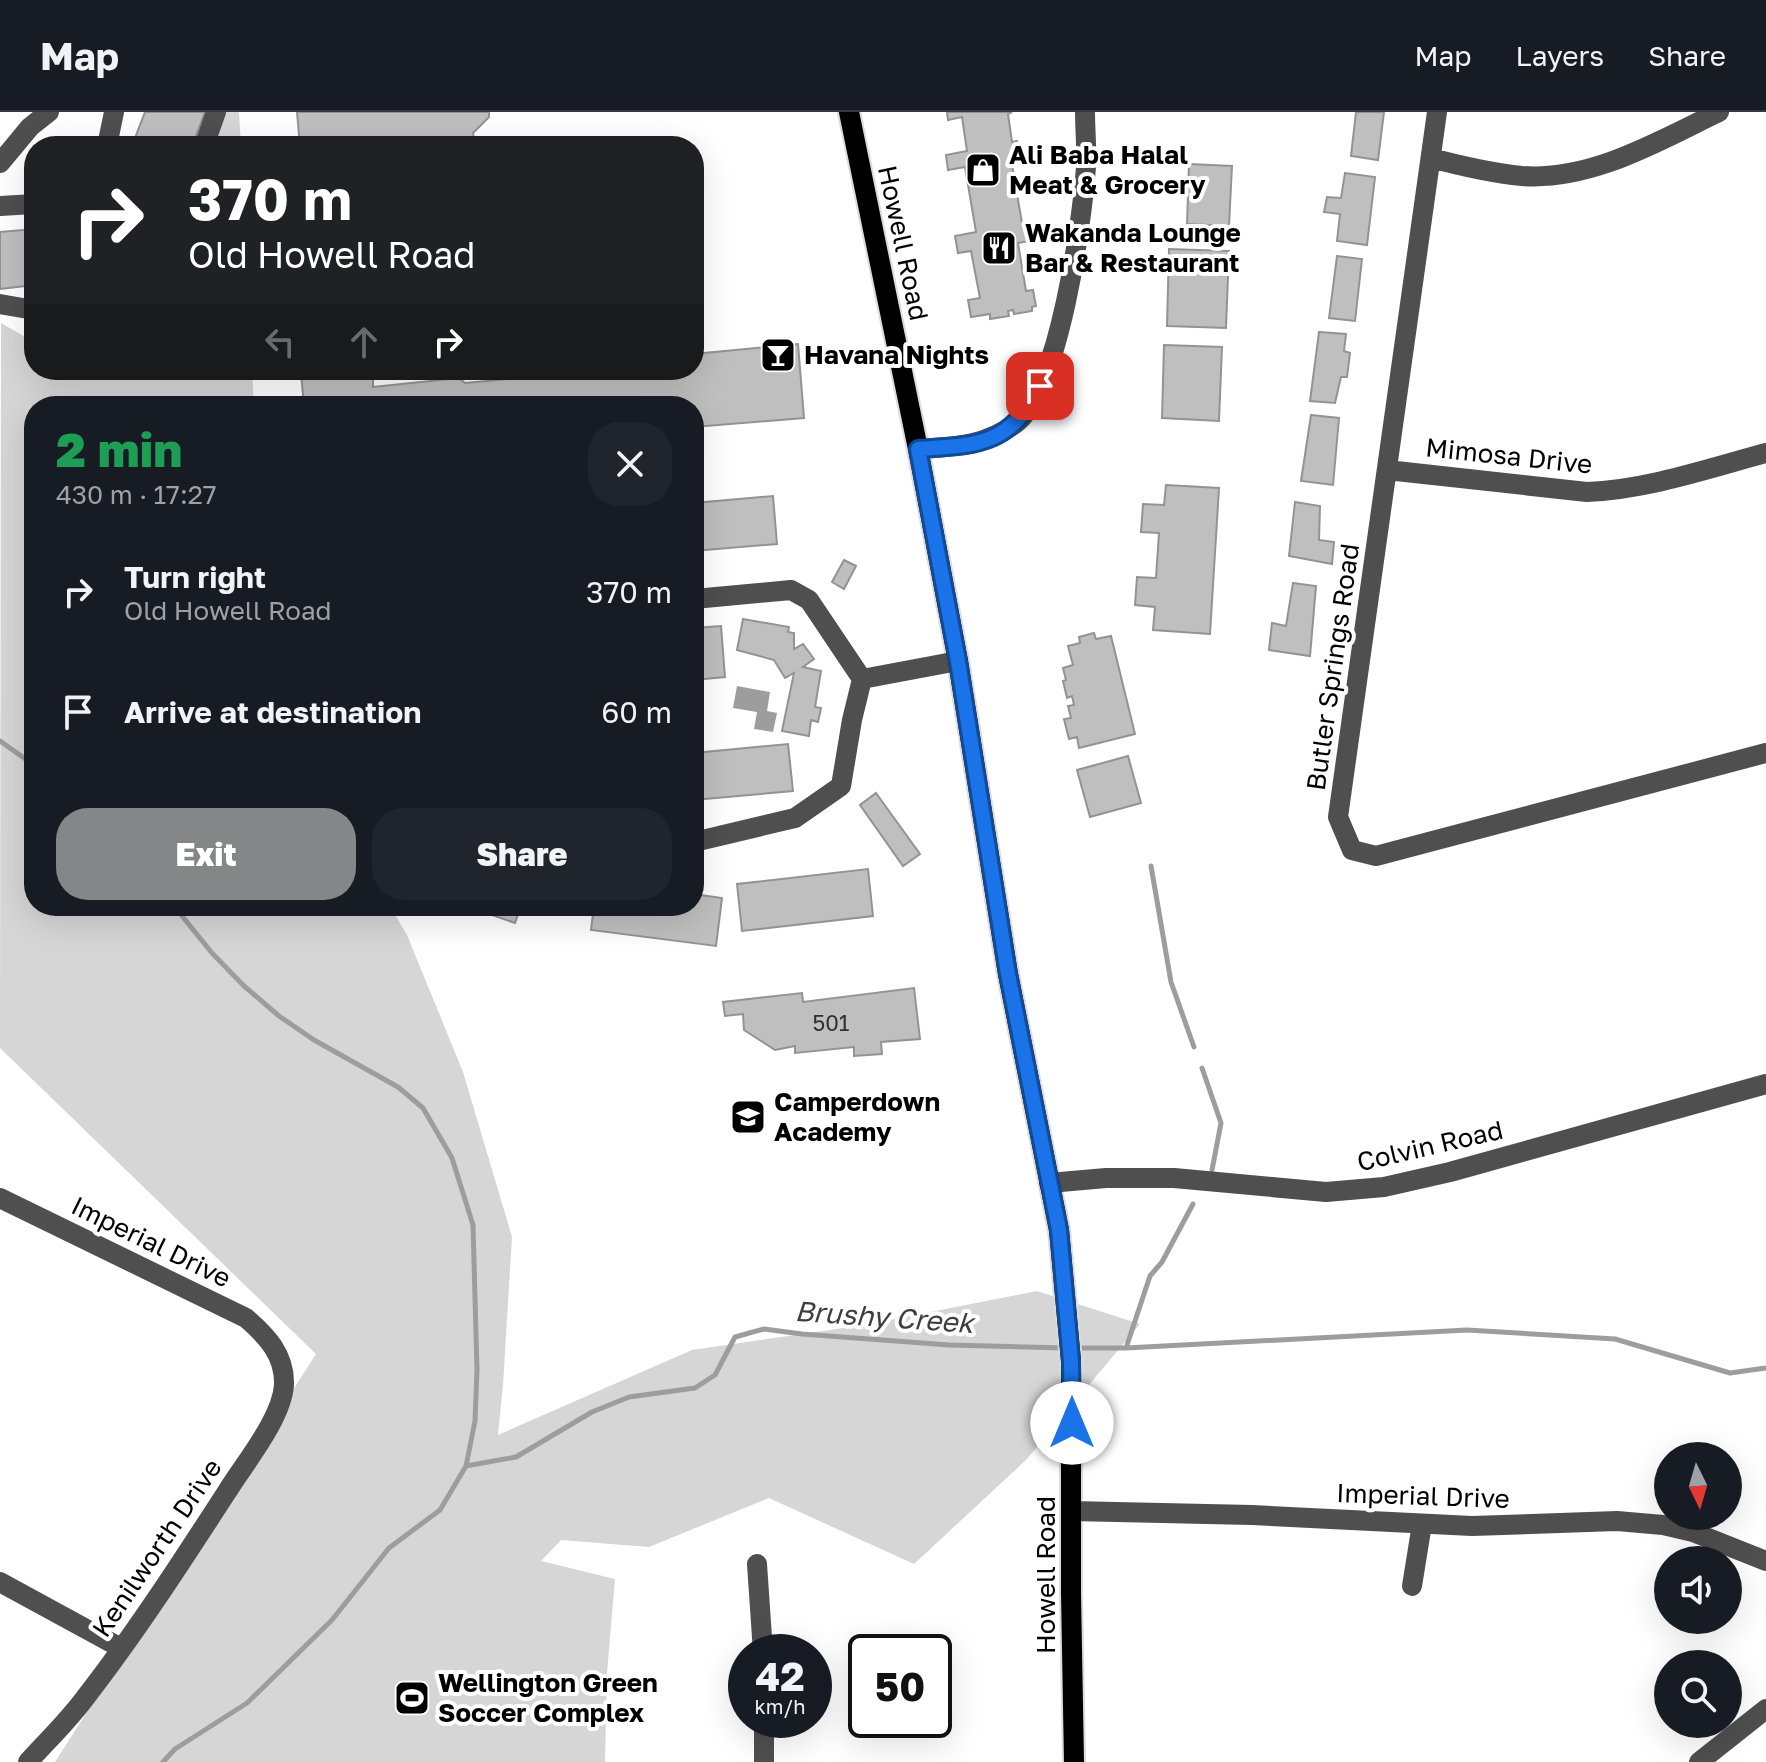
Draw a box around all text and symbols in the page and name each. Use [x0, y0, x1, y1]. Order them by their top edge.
text: Map [40, 33, 119, 78]
text: Map [1414, 39, 1472, 72]
text: Layers [1516, 39, 1604, 72]
text: Share [1648, 39, 1726, 72]
place label: Ali Baba Halal Meat & Grocery [1009, 139, 1206, 200]
shop icon: Ali Baba Halal Meat & Grocery [964, 151, 1002, 189]
street label: Howell Road [872, 162, 935, 323]
text: 370 m [188, 165, 352, 232]
icon: right [56, 168, 160, 272]
place label: Wakanda Lounge Bar & Restaurant [1025, 217, 1241, 278]
restaurant icon: Wakanda Lounge Bar & Restaurant [980, 229, 1018, 267]
text: Old Howell Road [188, 233, 475, 276]
icon: left [258, 320, 302, 364]
icon: ahead [342, 320, 386, 364]
icon: right [426, 320, 470, 364]
bar icon: Havana Nights [759, 336, 797, 374]
place label: Havana Nights [804, 339, 989, 370]
pin [1006, 352, 1074, 420]
icon: arrive [1018, 364, 1062, 408]
text: 2 min [56, 420, 182, 478]
button: close [588, 422, 672, 506]
street label: Mimosa Drive [1424, 431, 1594, 480]
text: 430 m · 17:27 [56, 479, 217, 510]
street label: Butler Springs Road [1300, 541, 1365, 792]
text: Turn right [124, 559, 266, 595]
icon: right [56, 570, 100, 614]
text: 370 m [586, 574, 672, 610]
text: Old Howell Road [124, 595, 332, 626]
icon: arrive [56, 690, 100, 734]
text: Arrive at destination [124, 694, 421, 730]
text: 60 m [601, 694, 672, 730]
button: Exit [56, 808, 356, 900]
button: Share [372, 808, 672, 900]
house number: 501 [812, 1009, 850, 1036]
place label: Camperdown Academy [774, 1086, 940, 1147]
school or university icon: Camperdown Academy [729, 1098, 767, 1136]
street label: Colvin Road [1354, 1114, 1506, 1177]
street label: Imperial Drive [67, 1190, 236, 1293]
water label: Brushy Creek [794, 1294, 978, 1339]
position arrow [1030, 1381, 1114, 1465]
north arrow [1654, 1442, 1742, 1530]
map controls [1654, 1442, 1742, 1738]
street label: Kenilworth Drive [86, 1453, 228, 1643]
street label: Imperial Drive [1336, 1477, 1510, 1514]
street label: Howell Road [1030, 1496, 1061, 1654]
button: sound [1654, 1546, 1742, 1634]
speed limit sign: 50 [848, 1634, 952, 1738]
button: search [1654, 1650, 1742, 1738]
text: 42 [755, 1652, 805, 1700]
place label: Wellington Green Soccer Complex [438, 1667, 658, 1728]
sports icon: Wellington Green Soccer Complex [393, 1679, 431, 1717]
text: km/h [755, 1694, 805, 1718]

